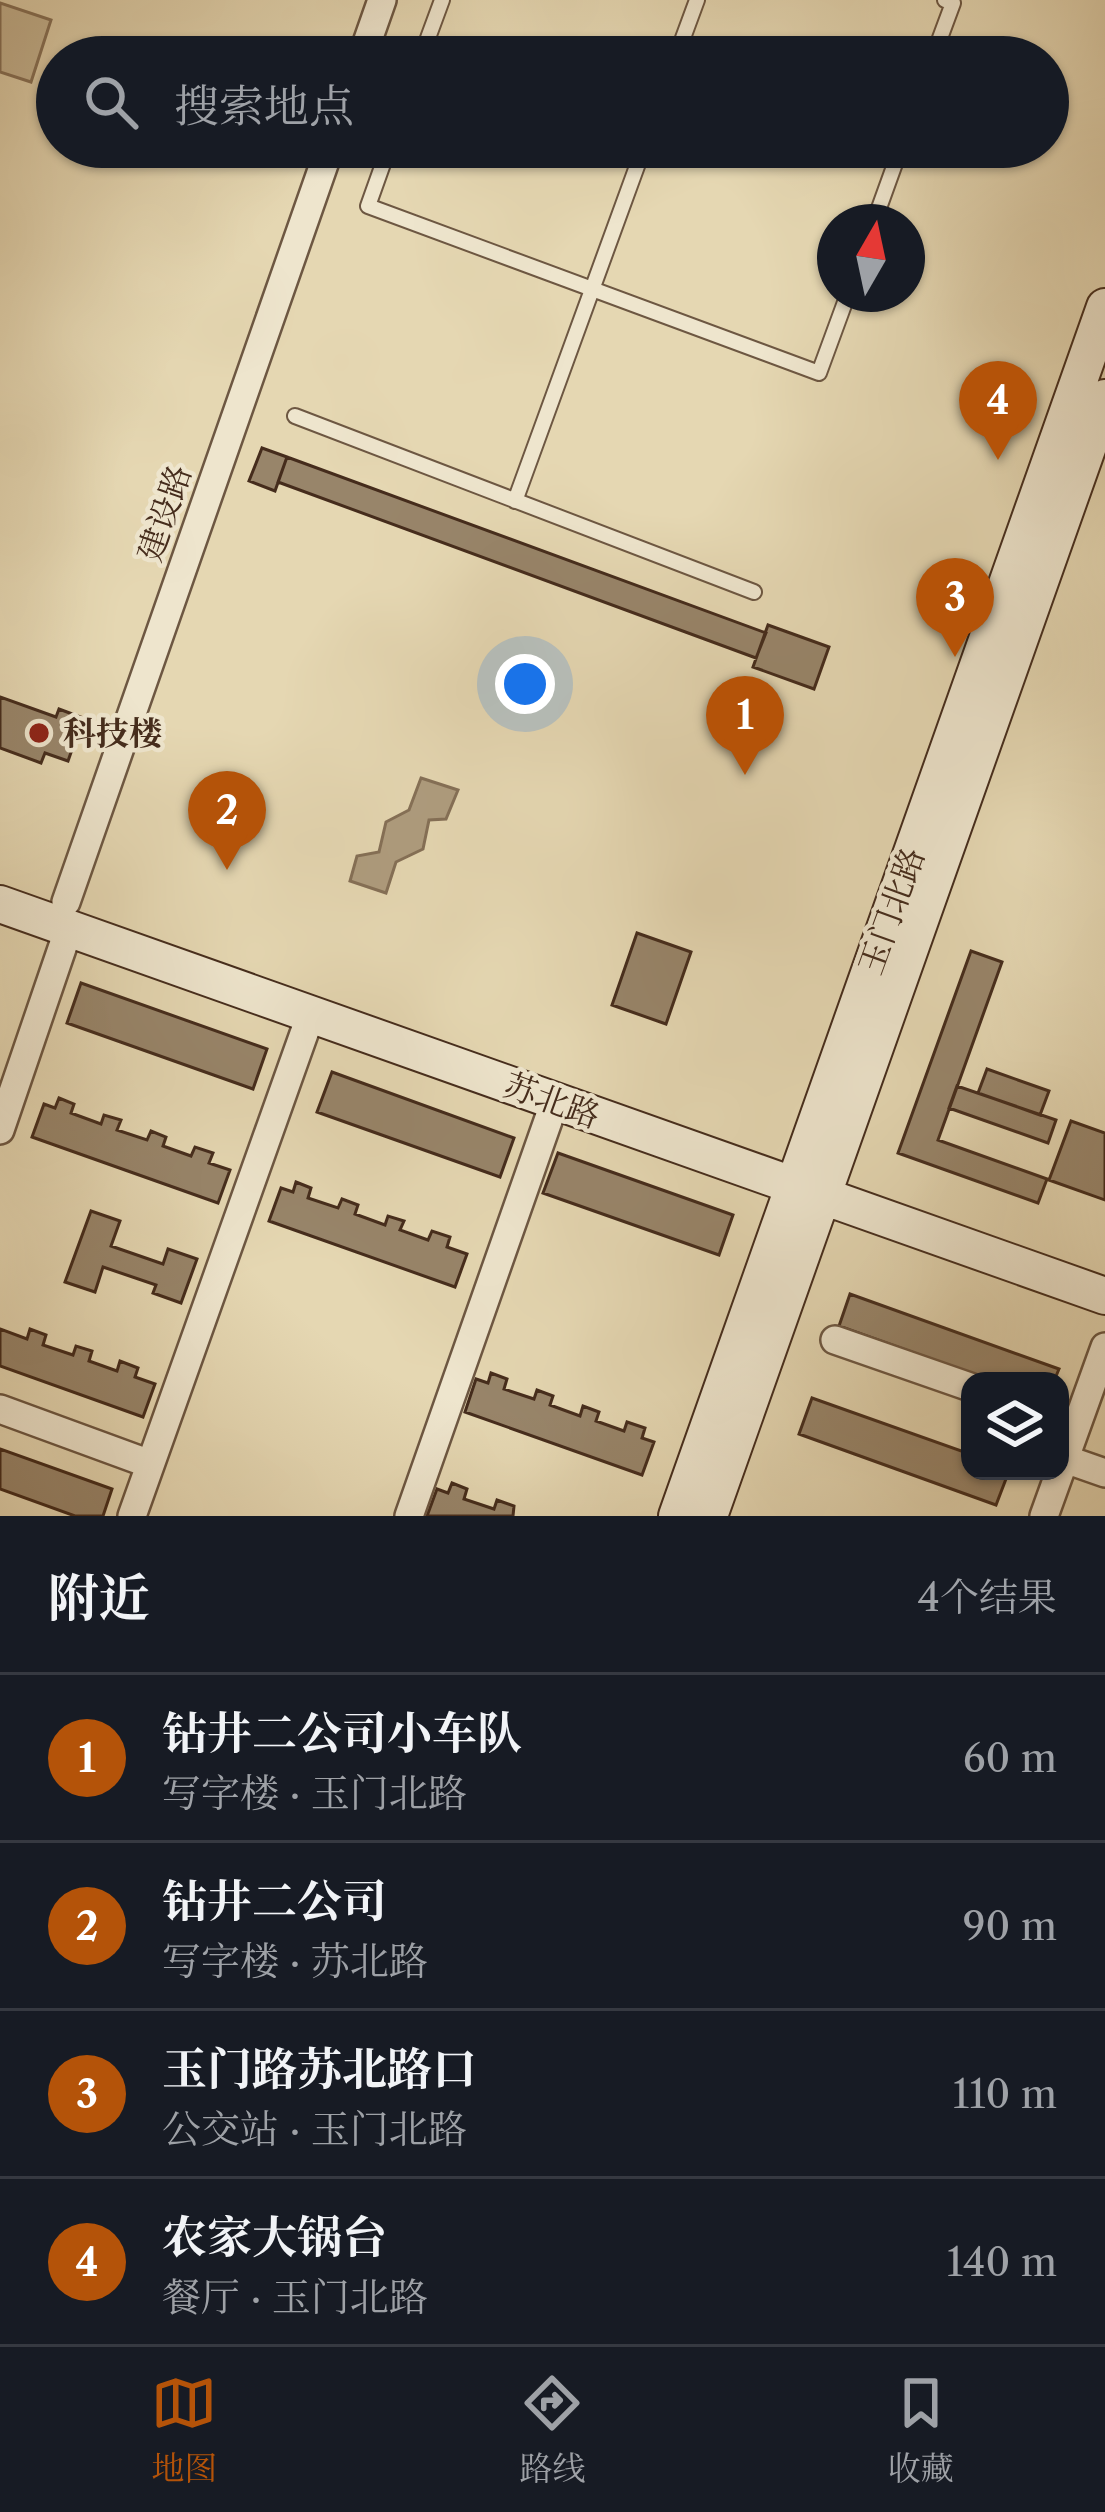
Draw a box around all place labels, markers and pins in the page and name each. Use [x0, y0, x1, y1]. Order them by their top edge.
pin: 4 [959, 361, 1037, 460]
pin: 3 [916, 558, 994, 657]
pin: 1 [706, 676, 784, 775]
place label: 科技楼 [63, 713, 162, 754]
marker: 科技楼 [26, 720, 52, 746]
pin: 2 [188, 771, 266, 870]

